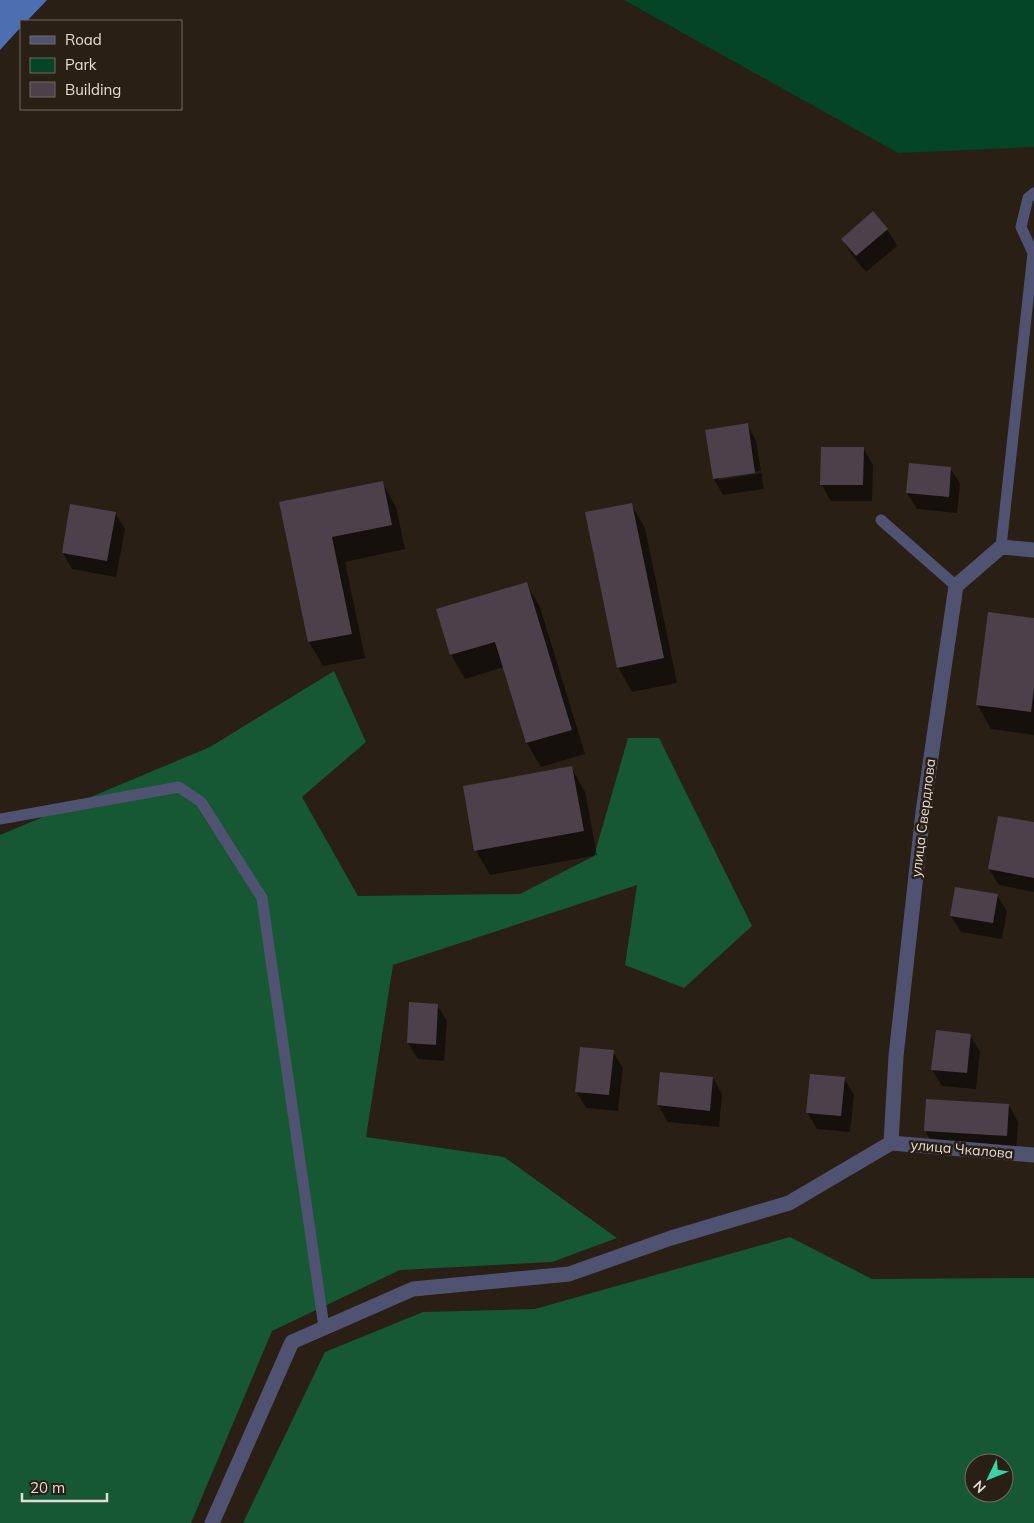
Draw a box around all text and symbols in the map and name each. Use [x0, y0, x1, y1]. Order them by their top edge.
legend [20, 20, 182, 110]
text: Road [65, 30, 102, 49]
text: Park [65, 55, 97, 74]
text: Building [65, 80, 121, 99]
street label: улица Свердлова [907, 758, 939, 878]
street label: улица Чкалова [910, 1136, 1014, 1162]
north arrow [964, 1453, 1014, 1503]
scale bar [22, 1470, 108, 1502]
text: N [969, 1477, 990, 1497]
text: 20 m [30, 1478, 65, 1497]

